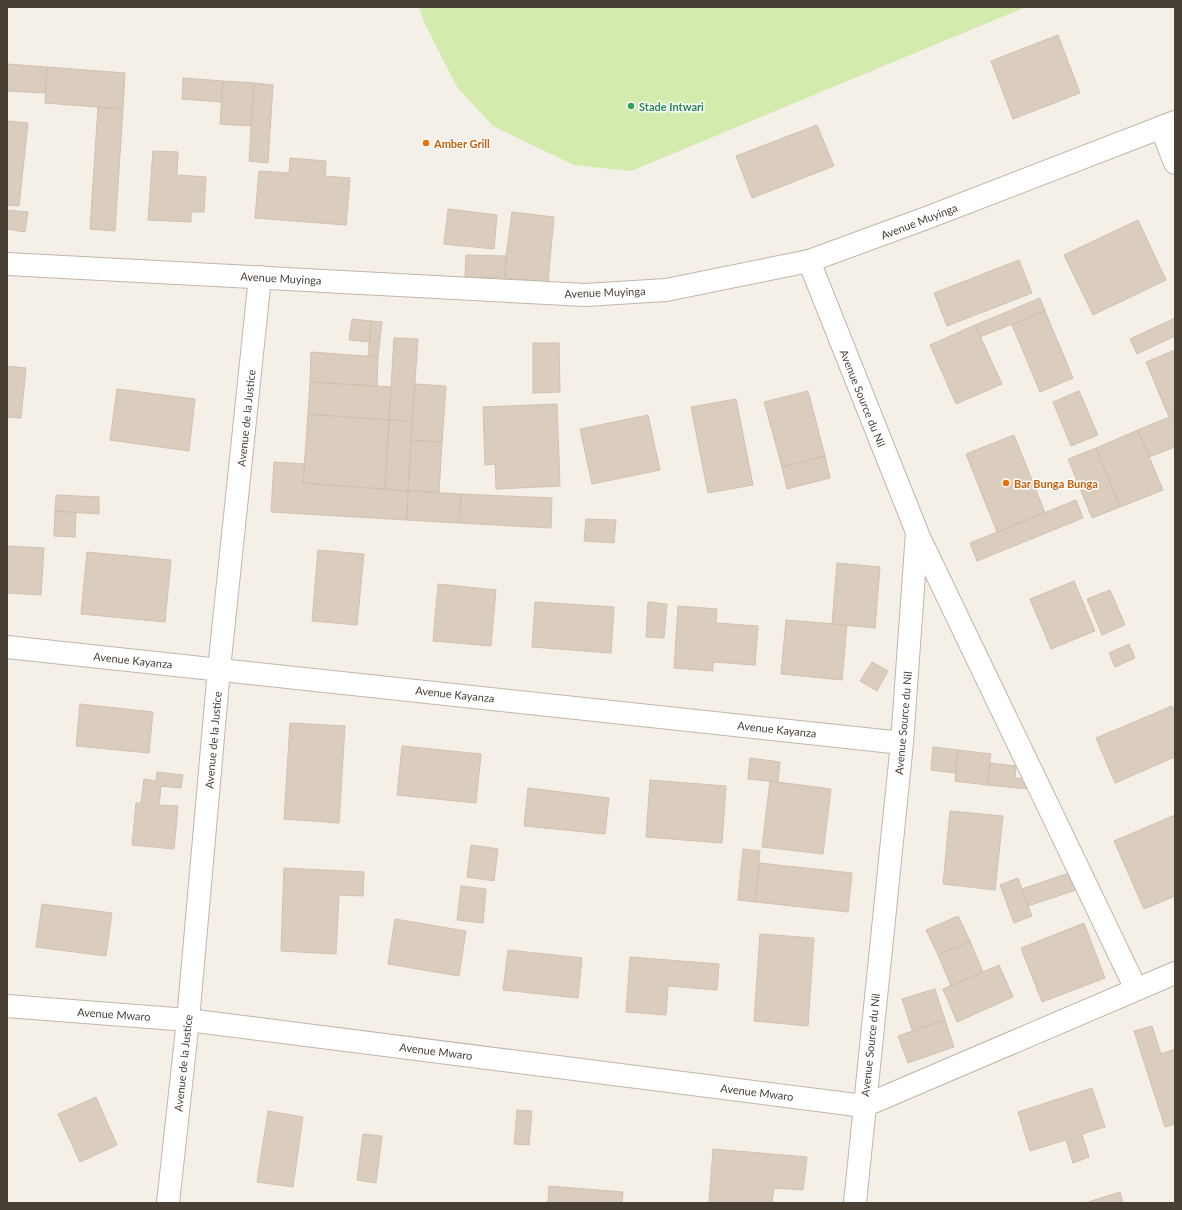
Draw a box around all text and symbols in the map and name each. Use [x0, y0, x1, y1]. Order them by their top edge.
place label: Stade Intwari [639, 100, 704, 113]
marker: Stade Intwari [626, 101, 636, 111]
place label: Amber Grill [433, 137, 490, 150]
marker: Amber Grill [421, 138, 431, 148]
street label: Avenue Muyinga [879, 200, 959, 242]
street label: Avenue Muyinga [240, 269, 322, 287]
street label: Avenue Muyinga [564, 284, 646, 300]
street label: Avenue Source du Nil [838, 347, 888, 449]
street label: Avenue de la Justice [234, 369, 258, 467]
place label: Bar Bunga Bunga [1014, 477, 1098, 490]
marker: Bar Bunga Bunga [1001, 478, 1011, 488]
street label: Avenue Kayanza [93, 649, 173, 671]
street label: Avenue Source du Nil [892, 671, 914, 775]
street label: Avenue Kayanza [415, 683, 495, 705]
street label: Avenue de la Justice [202, 691, 224, 789]
street label: Avenue Kayanza [737, 718, 817, 740]
street label: Avenue Source du Nil [858, 993, 882, 1097]
street label: Avenue Mwaro [77, 1005, 151, 1023]
street label: Avenue de la Justice [171, 1014, 195, 1112]
street label: Avenue Mwaro [399, 1040, 473, 1062]
street label: Avenue Mwaro [720, 1081, 794, 1103]

